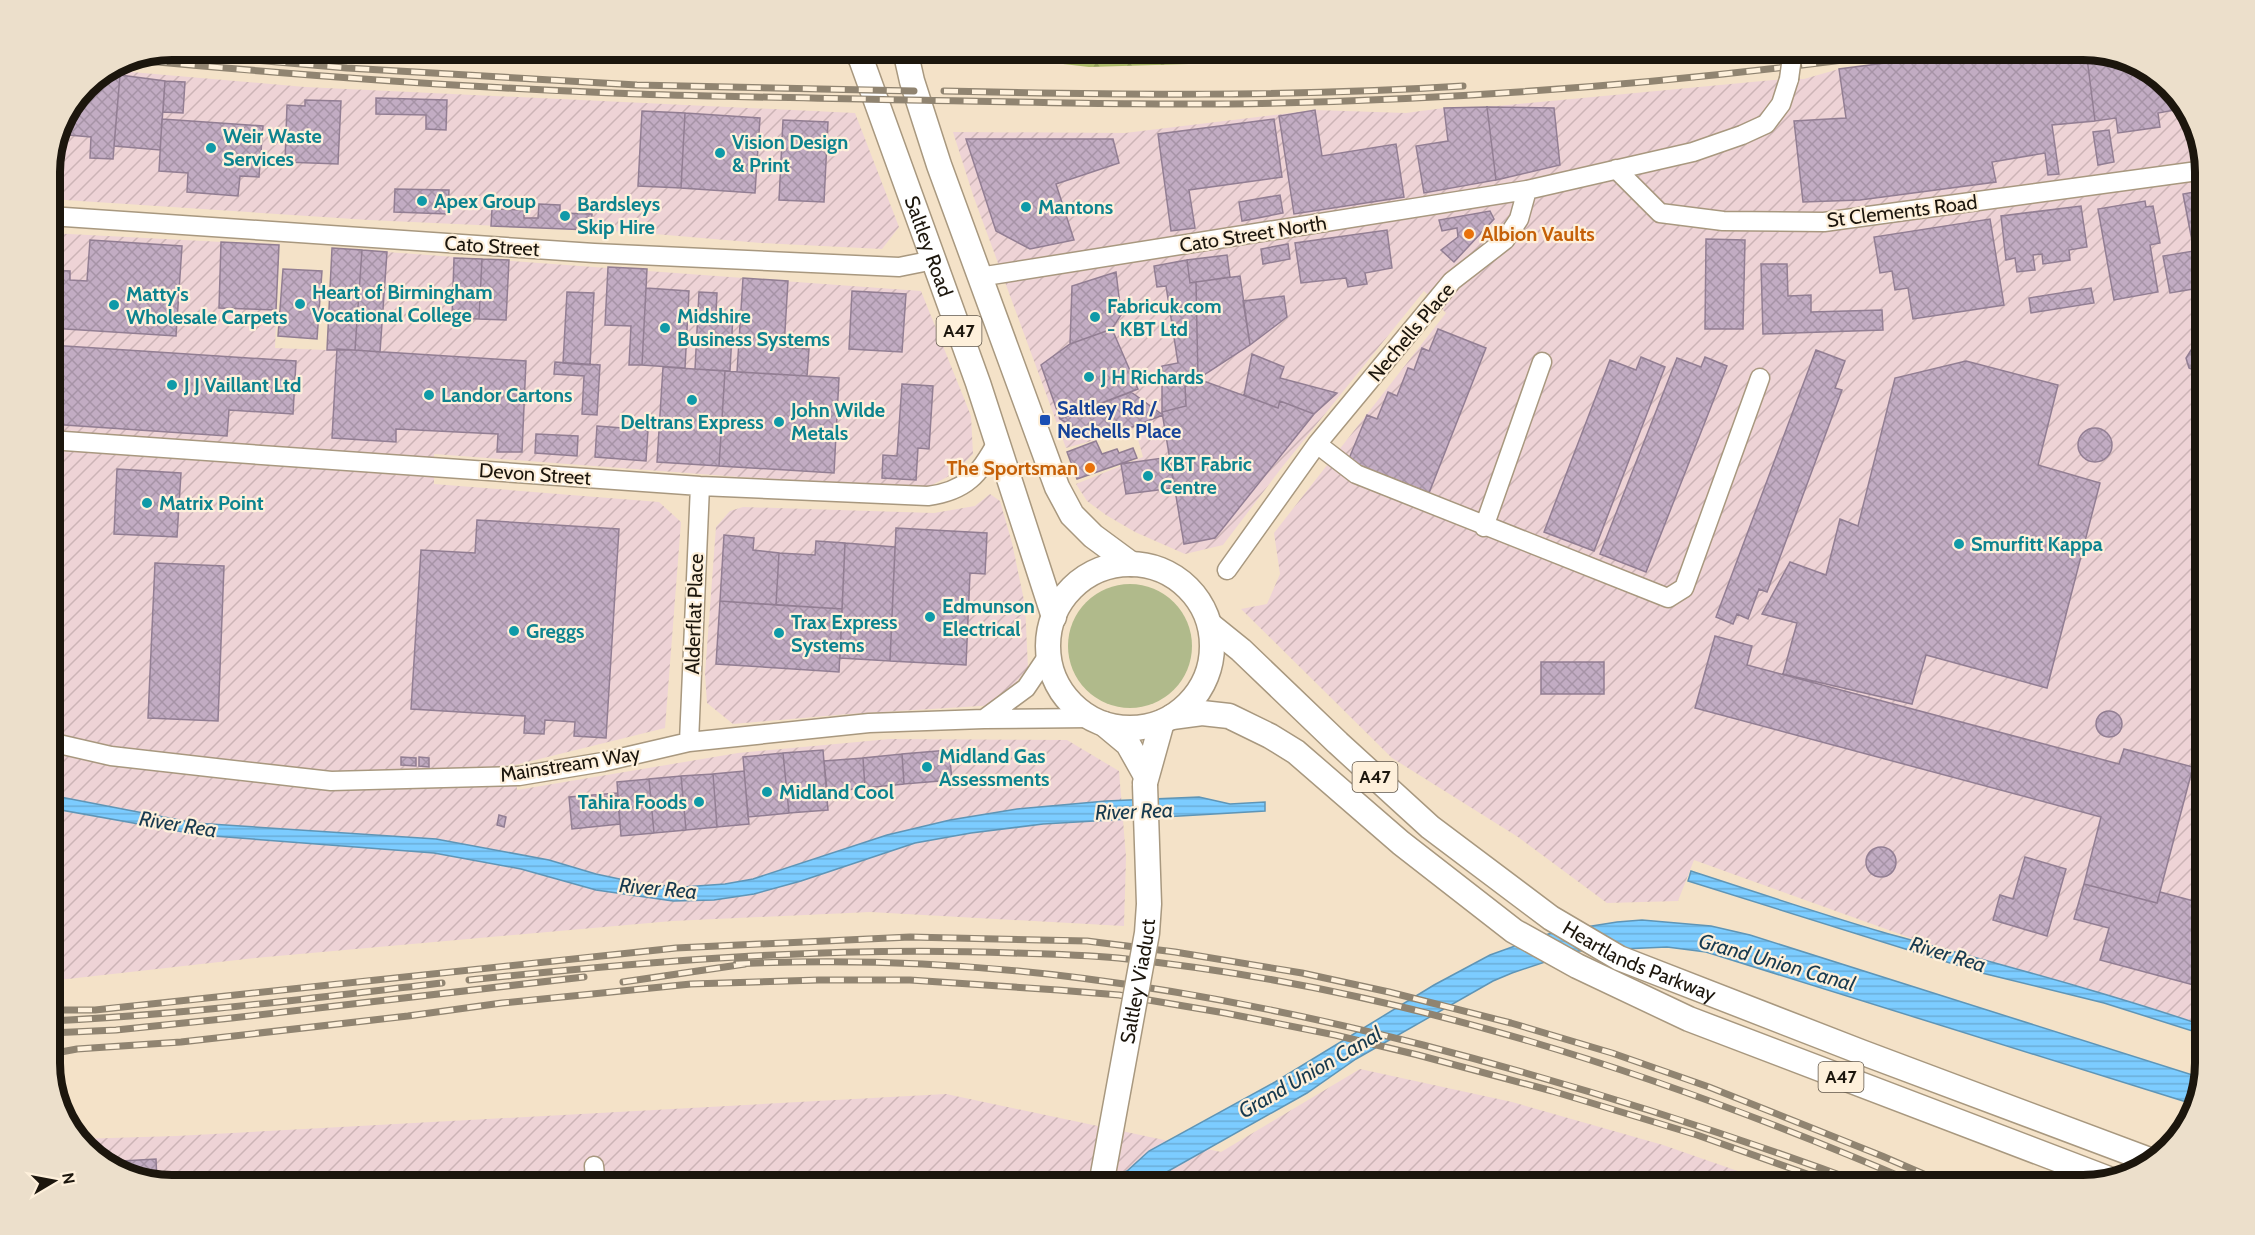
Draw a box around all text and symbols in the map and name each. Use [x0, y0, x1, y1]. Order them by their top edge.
place label: Weir Waste Services [223, 124, 322, 171]
place label: Vision Design & Print [732, 130, 848, 177]
marker: Weir Waste Services [204, 141, 218, 155]
marker: Vision Design & Print [713, 146, 727, 160]
place label: Apex Group [434, 189, 536, 213]
street label: St Clements Road [1825, 190, 1979, 232]
place label: Bardsleys Skip Hire [577, 192, 660, 239]
street label: Saltley Road [899, 193, 958, 300]
marker: Apex Group [415, 194, 429, 208]
place label: Mantons [1038, 195, 1113, 219]
marker: Mantons [1019, 200, 1033, 214]
marker: Bardsleys Skip Hire [558, 209, 572, 223]
street label: Cato Street North [1178, 211, 1328, 257]
place label: Albion Vaults [1481, 222, 1595, 246]
marker: Albion Vaults [1462, 227, 1476, 241]
street label: Cato Street [444, 231, 541, 261]
street label: Nechells Place [1363, 278, 1459, 386]
place label: Heart of Birmingham Vocational College [312, 280, 493, 327]
place label: Matty's Wholesale Carpets [126, 282, 287, 329]
place label: Fabricuk.com - KBT Ltd [1107, 294, 1222, 341]
marker: Heart of Birmingham Vocational College [293, 297, 307, 311]
marker: Matty's Wholesale Carpets [107, 298, 121, 312]
place label: Midshire Business Systems [677, 304, 830, 351]
marker: Fabricuk.com - KBT Ltd [1088, 310, 1102, 324]
road number: A47 [936, 316, 982, 346]
marker: Midshire Business Systems [658, 321, 672, 335]
place label: J H Richards [1100, 365, 1204, 389]
marker: J H Richards [1082, 370, 1096, 384]
place label: J J Vaillant Ltd [183, 373, 301, 397]
marker: J J Vaillant Ltd [165, 378, 179, 392]
place label: Landor Cartons [441, 383, 572, 407]
marker: Landor Cartons [422, 388, 436, 402]
marker: Deltrans Express [685, 393, 699, 407]
place label: Saltley Rd / Nechells Place [1057, 396, 1181, 443]
place label: John Wilde Metals [790, 398, 885, 445]
place label: Deltrans Express [620, 410, 764, 434]
marker: Saltley Rd / Nechells Place [1038, 413, 1052, 427]
marker: John Wilde Metals [772, 415, 786, 429]
place label: KBT Fabric Centre [1160, 452, 1252, 499]
place label: The Sportsman [947, 456, 1078, 480]
street label: Devon Street [478, 458, 592, 490]
marker: The Sportsman [1083, 461, 1097, 475]
marker: KBT Fabric Centre [1141, 469, 1155, 483]
place label: Matrix Point [159, 491, 264, 515]
marker: Matrix Point [140, 496, 154, 510]
place label: Smurfitt Kappa [1971, 532, 2103, 556]
marker: Smurfitt Kappa [1952, 537, 1966, 551]
street label: Alderflat Place [680, 553, 708, 675]
place label: Edmunson Electrical [942, 594, 1035, 641]
place label: Trax Express Systems [791, 610, 897, 657]
marker: Edmunson Electrical [923, 610, 937, 624]
place label: Greggs [526, 619, 584, 643]
marker: Greggs [507, 624, 521, 638]
marker: Trax Express Systems [772, 626, 786, 640]
street label: Mainstream Way [498, 741, 642, 787]
place label: Midland Gas Assessments [939, 744, 1050, 791]
marker: Midland Gas Assessments [920, 760, 934, 774]
road number: A47 [1352, 762, 1398, 792]
place label: Midland Cool [779, 780, 894, 804]
marker: Midland Cool [760, 785, 774, 799]
place label: Tahira Foods [578, 790, 687, 814]
marker: Tahira Foods [692, 795, 706, 809]
water label: River Rea [1095, 797, 1173, 825]
water label: River Rea [137, 806, 219, 842]
water label: River Rea [618, 872, 698, 904]
street label: Heartlands Parkway [1559, 916, 1719, 1006]
street label: Saltley Viaduct [1115, 918, 1160, 1046]
water label: Grand Union Canal [1696, 928, 1858, 996]
water label: River Rea [1907, 931, 1989, 977]
water label: Grand Union Canal [1234, 1021, 1386, 1123]
road number: A47 [1818, 1062, 1864, 1092]
north arrow [24, 1151, 84, 1211]
text: N [58, 1171, 79, 1186]

